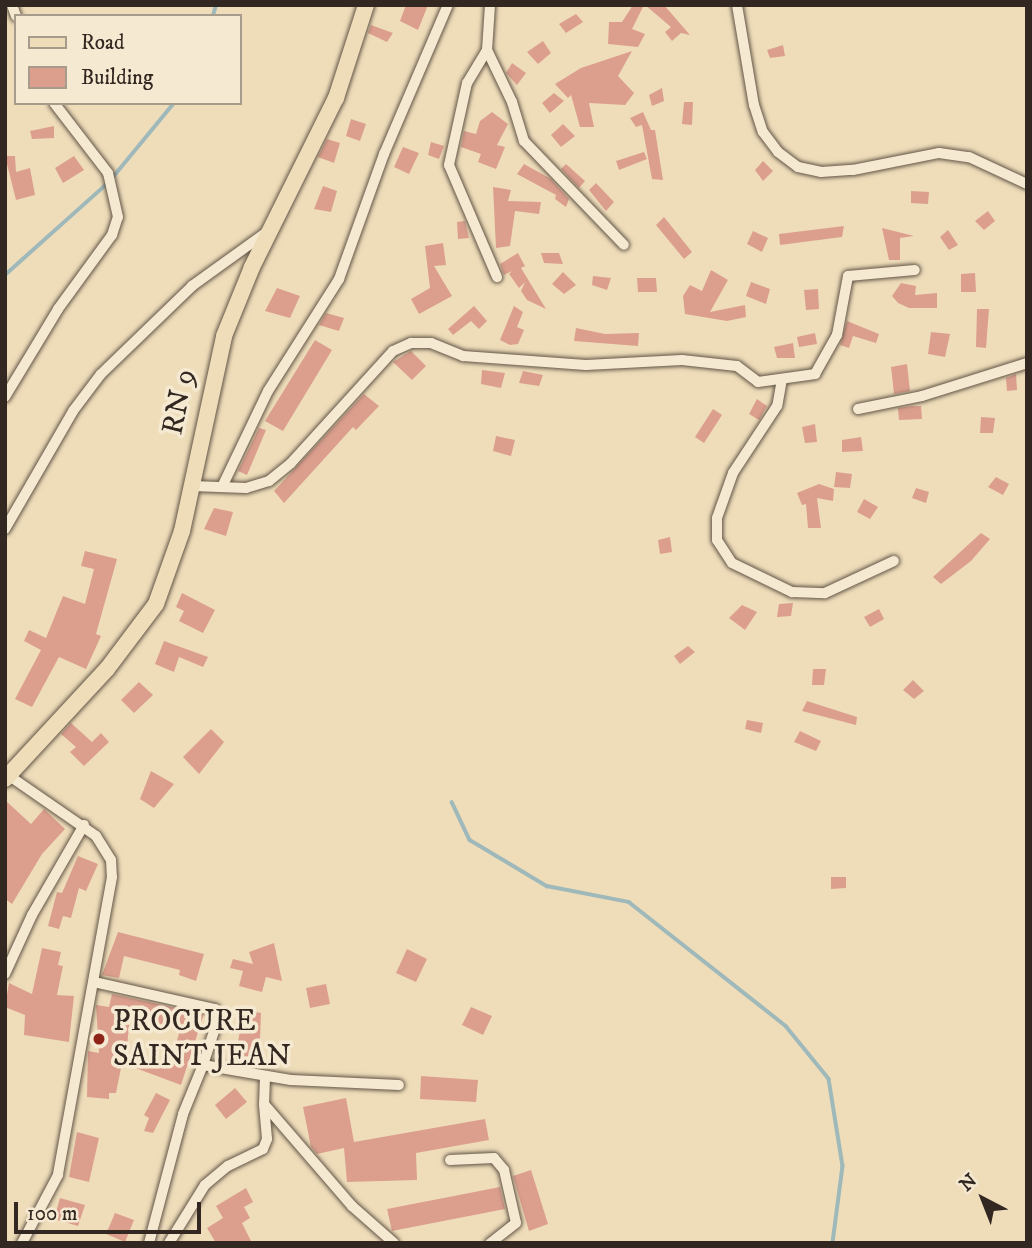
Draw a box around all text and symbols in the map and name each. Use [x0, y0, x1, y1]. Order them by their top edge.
legend [14, 14, 242, 105]
text: Road [81, 30, 125, 56]
text: Building [81, 65, 153, 91]
street label: RN 9 [156, 366, 204, 438]
place label: PROCURE SAINT JEAN [113, 1004, 291, 1074]
marker: PROCURE SAINT JEAN [91, 1031, 107, 1047]
north arrow [948, 1164, 1018, 1234]
text: N [955, 1169, 982, 1197]
scale bar [18, 1188, 205, 1232]
text: 100 m [27, 1201, 78, 1227]

